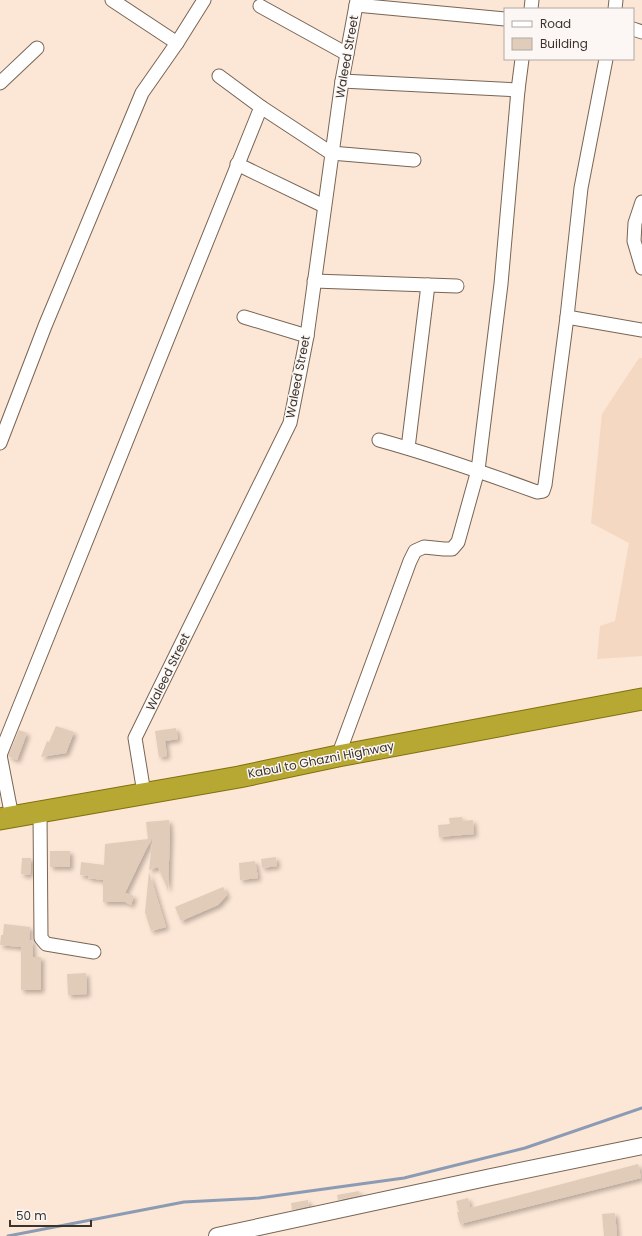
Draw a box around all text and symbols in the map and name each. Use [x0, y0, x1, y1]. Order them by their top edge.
legend [504, 8, 634, 60]
street label: Waleed Street [331, 14, 362, 100]
text: Road [540, 15, 571, 32]
text: Building [540, 35, 588, 52]
street label: Waleed Street [281, 334, 314, 420]
street label: Waleed Street [141, 630, 194, 713]
street label: Kabul to Ghazni Highway [246, 737, 396, 782]
scale bar [10, 1202, 91, 1228]
text: 50 m [16, 1207, 47, 1224]

